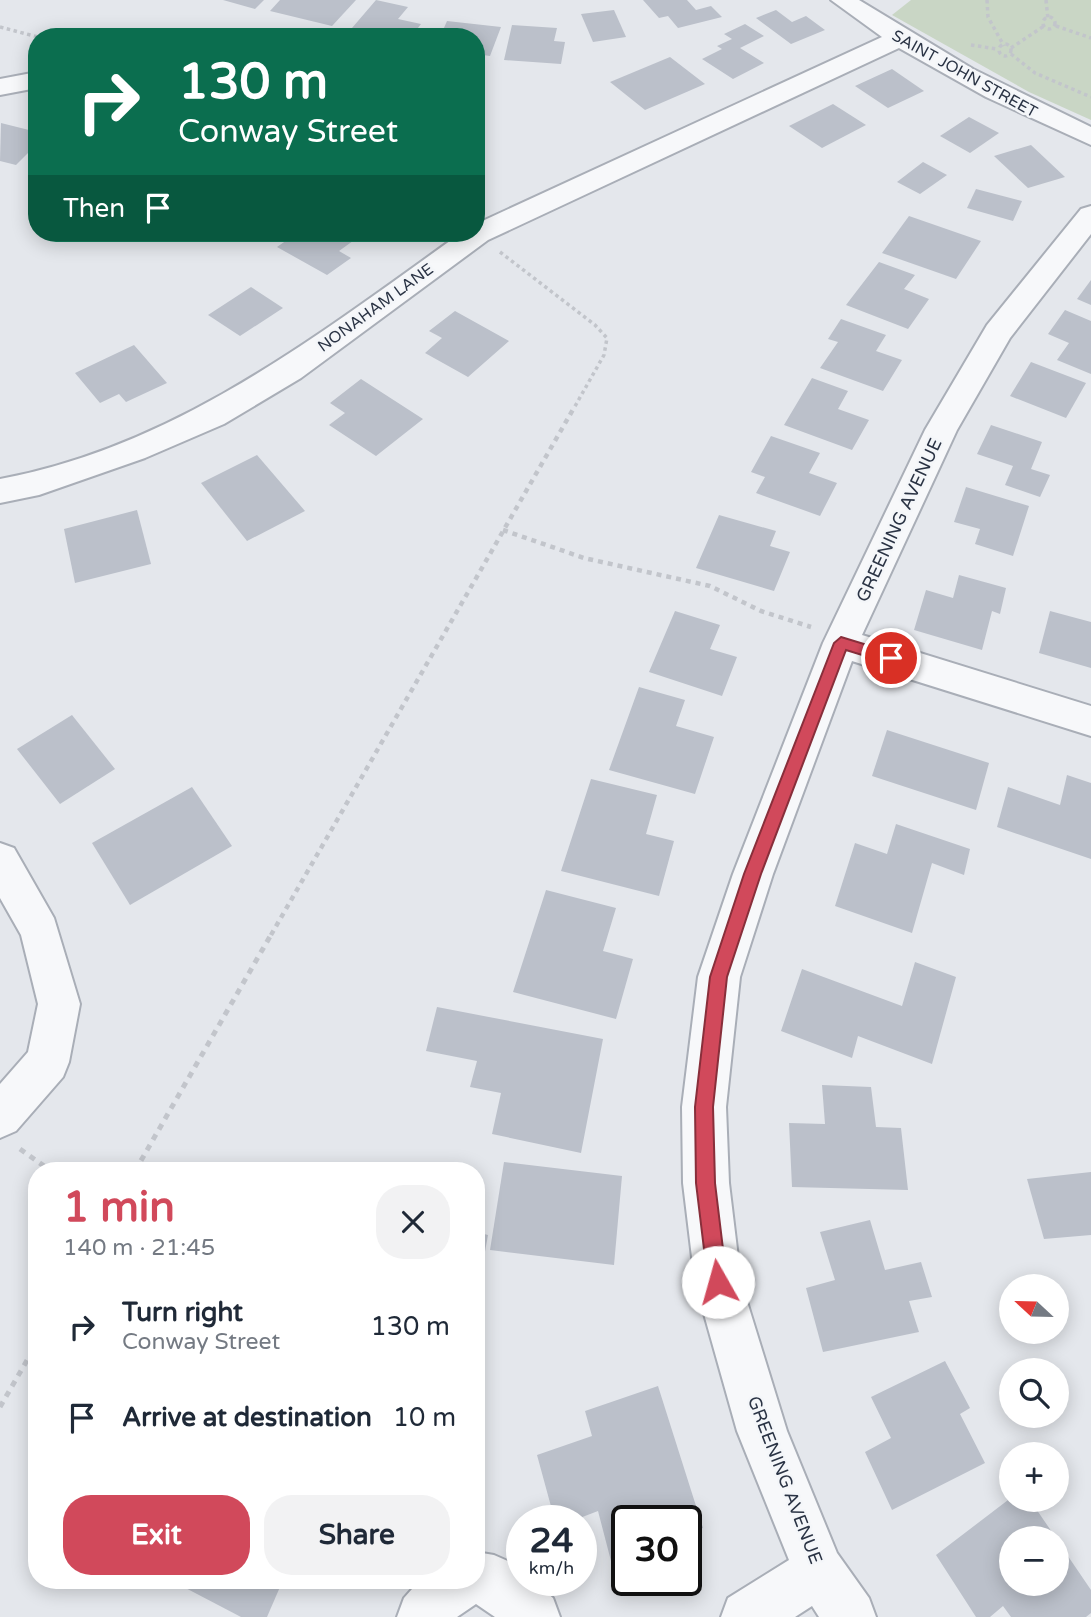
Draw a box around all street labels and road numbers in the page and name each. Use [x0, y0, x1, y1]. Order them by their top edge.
street label: SAINT JOHN STREET [888, 26, 1041, 122]
street label: NONAHAM LANE [314, 259, 437, 357]
street label: GREENING AVENUE [851, 435, 947, 605]
street label: GREENING AVENUE [743, 1393, 827, 1567]

